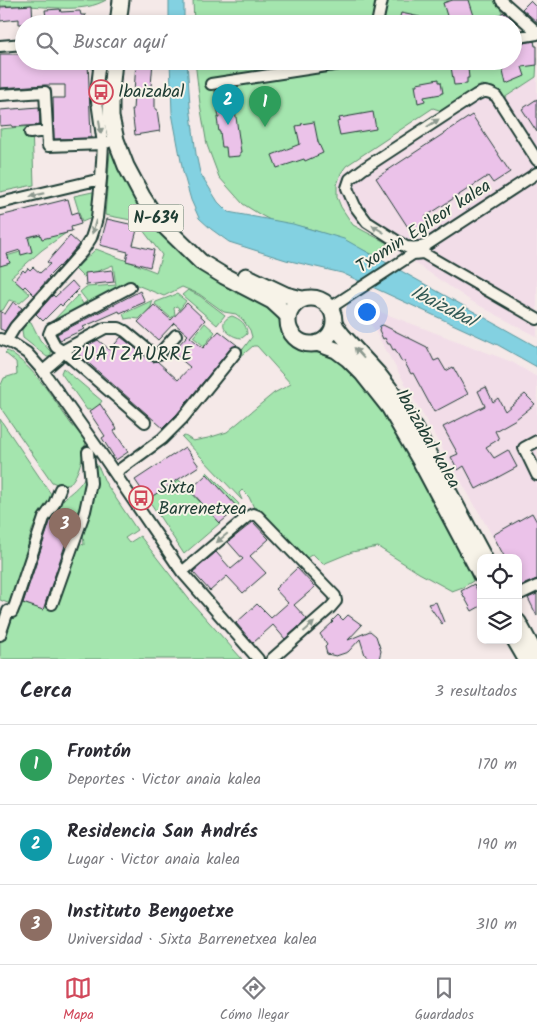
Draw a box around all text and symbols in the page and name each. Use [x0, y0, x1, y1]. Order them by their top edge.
search box [15, 15, 522, 70]
text: Buscar aquí [73, 28, 165, 58]
icon: search [33, 29, 61, 57]
place label: Ibaizabal [118, 78, 185, 107]
bus stop icon: Ibaizabal [88, 79, 114, 105]
pin: 2 [212, 84, 244, 125]
pin: 1 [249, 86, 281, 127]
one-way arrow [427, 118, 440, 128]
one-way arrow [97, 119, 105, 135]
street label: Txomin Egileor kalea [351, 172, 497, 282]
one-way arrow [29, 191, 44, 199]
road number: N-634 [128, 204, 184, 232]
one-way arrow [90, 220, 98, 235]
one-way arrow [372, 225, 385, 234]
water label: Ibaizabal [405, 278, 484, 338]
your location [354, 299, 380, 325]
district label: ZUATZAURRE [71, 340, 193, 370]
one-way arrow [353, 347, 365, 359]
street label: Ibaizabal kalea [387, 383, 467, 495]
place label: Sixta Barrenetxea [158, 474, 247, 524]
bus stop icon: Sixta Barrenetxea [128, 485, 154, 511]
pin: 3 [49, 508, 81, 549]
one-way arrow [216, 532, 229, 543]
map controls [477, 554, 522, 644]
button: locate [477, 554, 522, 599]
button: layers [477, 599, 522, 644]
one-way arrow [302, 621, 315, 632]
text: Cerca [20, 675, 72, 708]
text: 3 resultados [435, 679, 517, 704]
text: Frontón [67, 737, 131, 767]
text: 1 [34, 752, 38, 777]
text: 170 m [477, 752, 517, 777]
text: Deportes · Victor anaia kalea [67, 767, 261, 792]
text: Residencia San Andrés [67, 817, 258, 847]
text: 2 [31, 832, 41, 857]
text: 190 m [477, 832, 517, 857]
text: Lugar · Victor anaia kalea [67, 847, 240, 872]
text: Instituto Bengoetxe [67, 897, 234, 927]
text: 3 [32, 912, 40, 937]
text: 310 m [476, 912, 517, 937]
text: Universidad · Sixta Barrenetxea kalea [67, 927, 317, 952]
tab: Mapa [63, 974, 94, 1026]
tab: Cómo llegar [220, 974, 289, 1026]
tab: Guardados [415, 974, 474, 1026]

